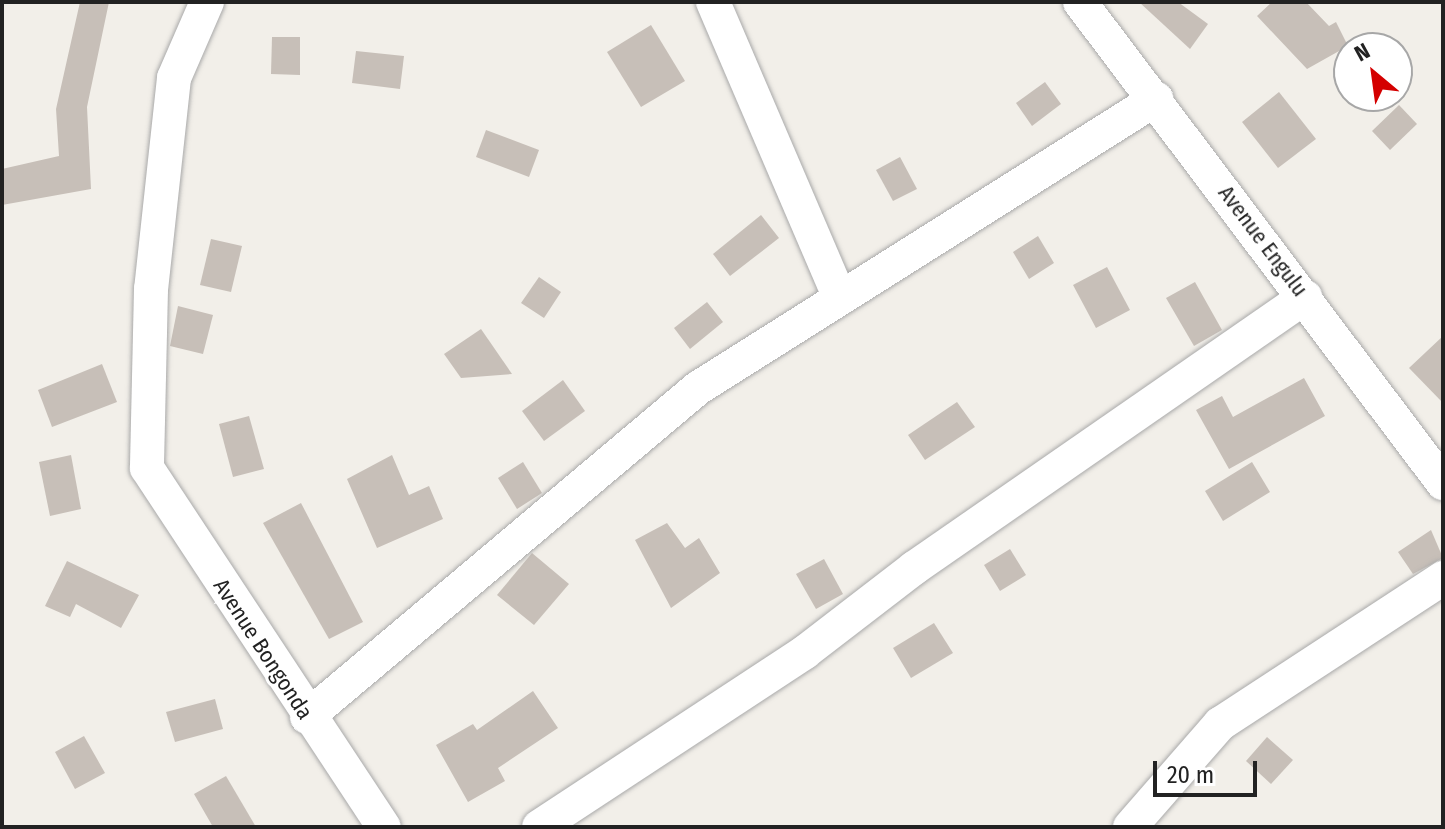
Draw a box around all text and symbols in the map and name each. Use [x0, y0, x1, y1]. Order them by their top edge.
north arrow [1333, 32, 1413, 112]
text: N [1350, 37, 1374, 67]
street label: Avenue Engulu [1213, 180, 1313, 302]
street label: Avenue Bongonda [208, 574, 318, 724]
scale bar [1157, 745, 1261, 795]
text: 20 m [1167, 761, 1214, 789]

